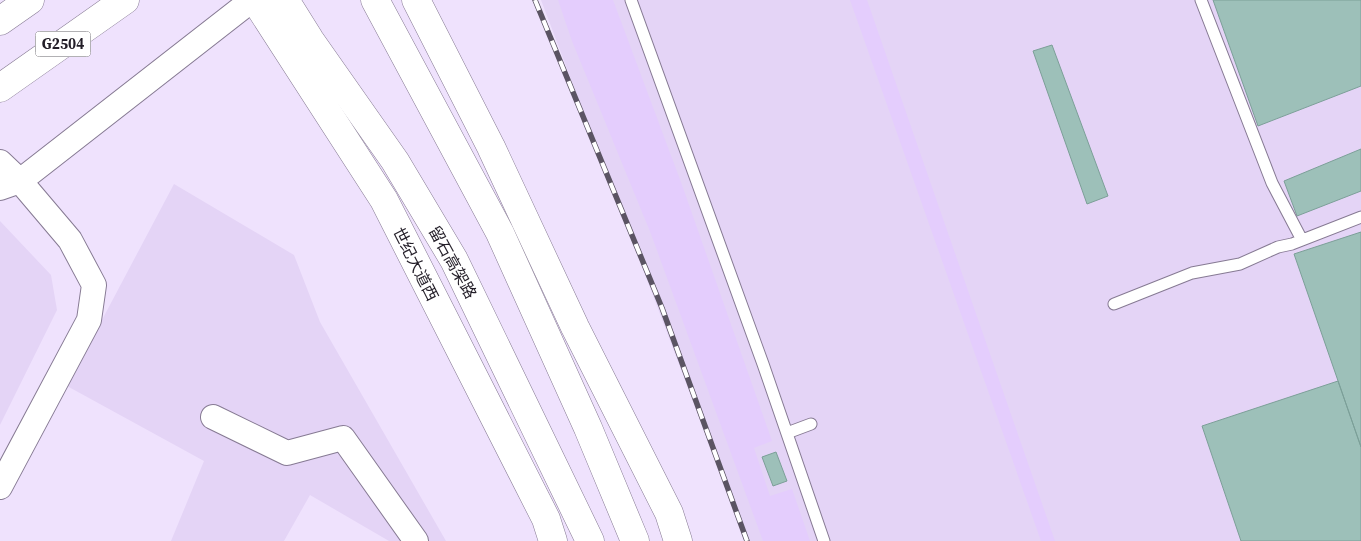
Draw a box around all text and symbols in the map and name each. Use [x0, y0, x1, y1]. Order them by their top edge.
road number: G2504 [36, 32, 90, 56]
street label: 留石高架路 [424, 222, 482, 302]
street label: 世纪大道西 [388, 223, 444, 305]

